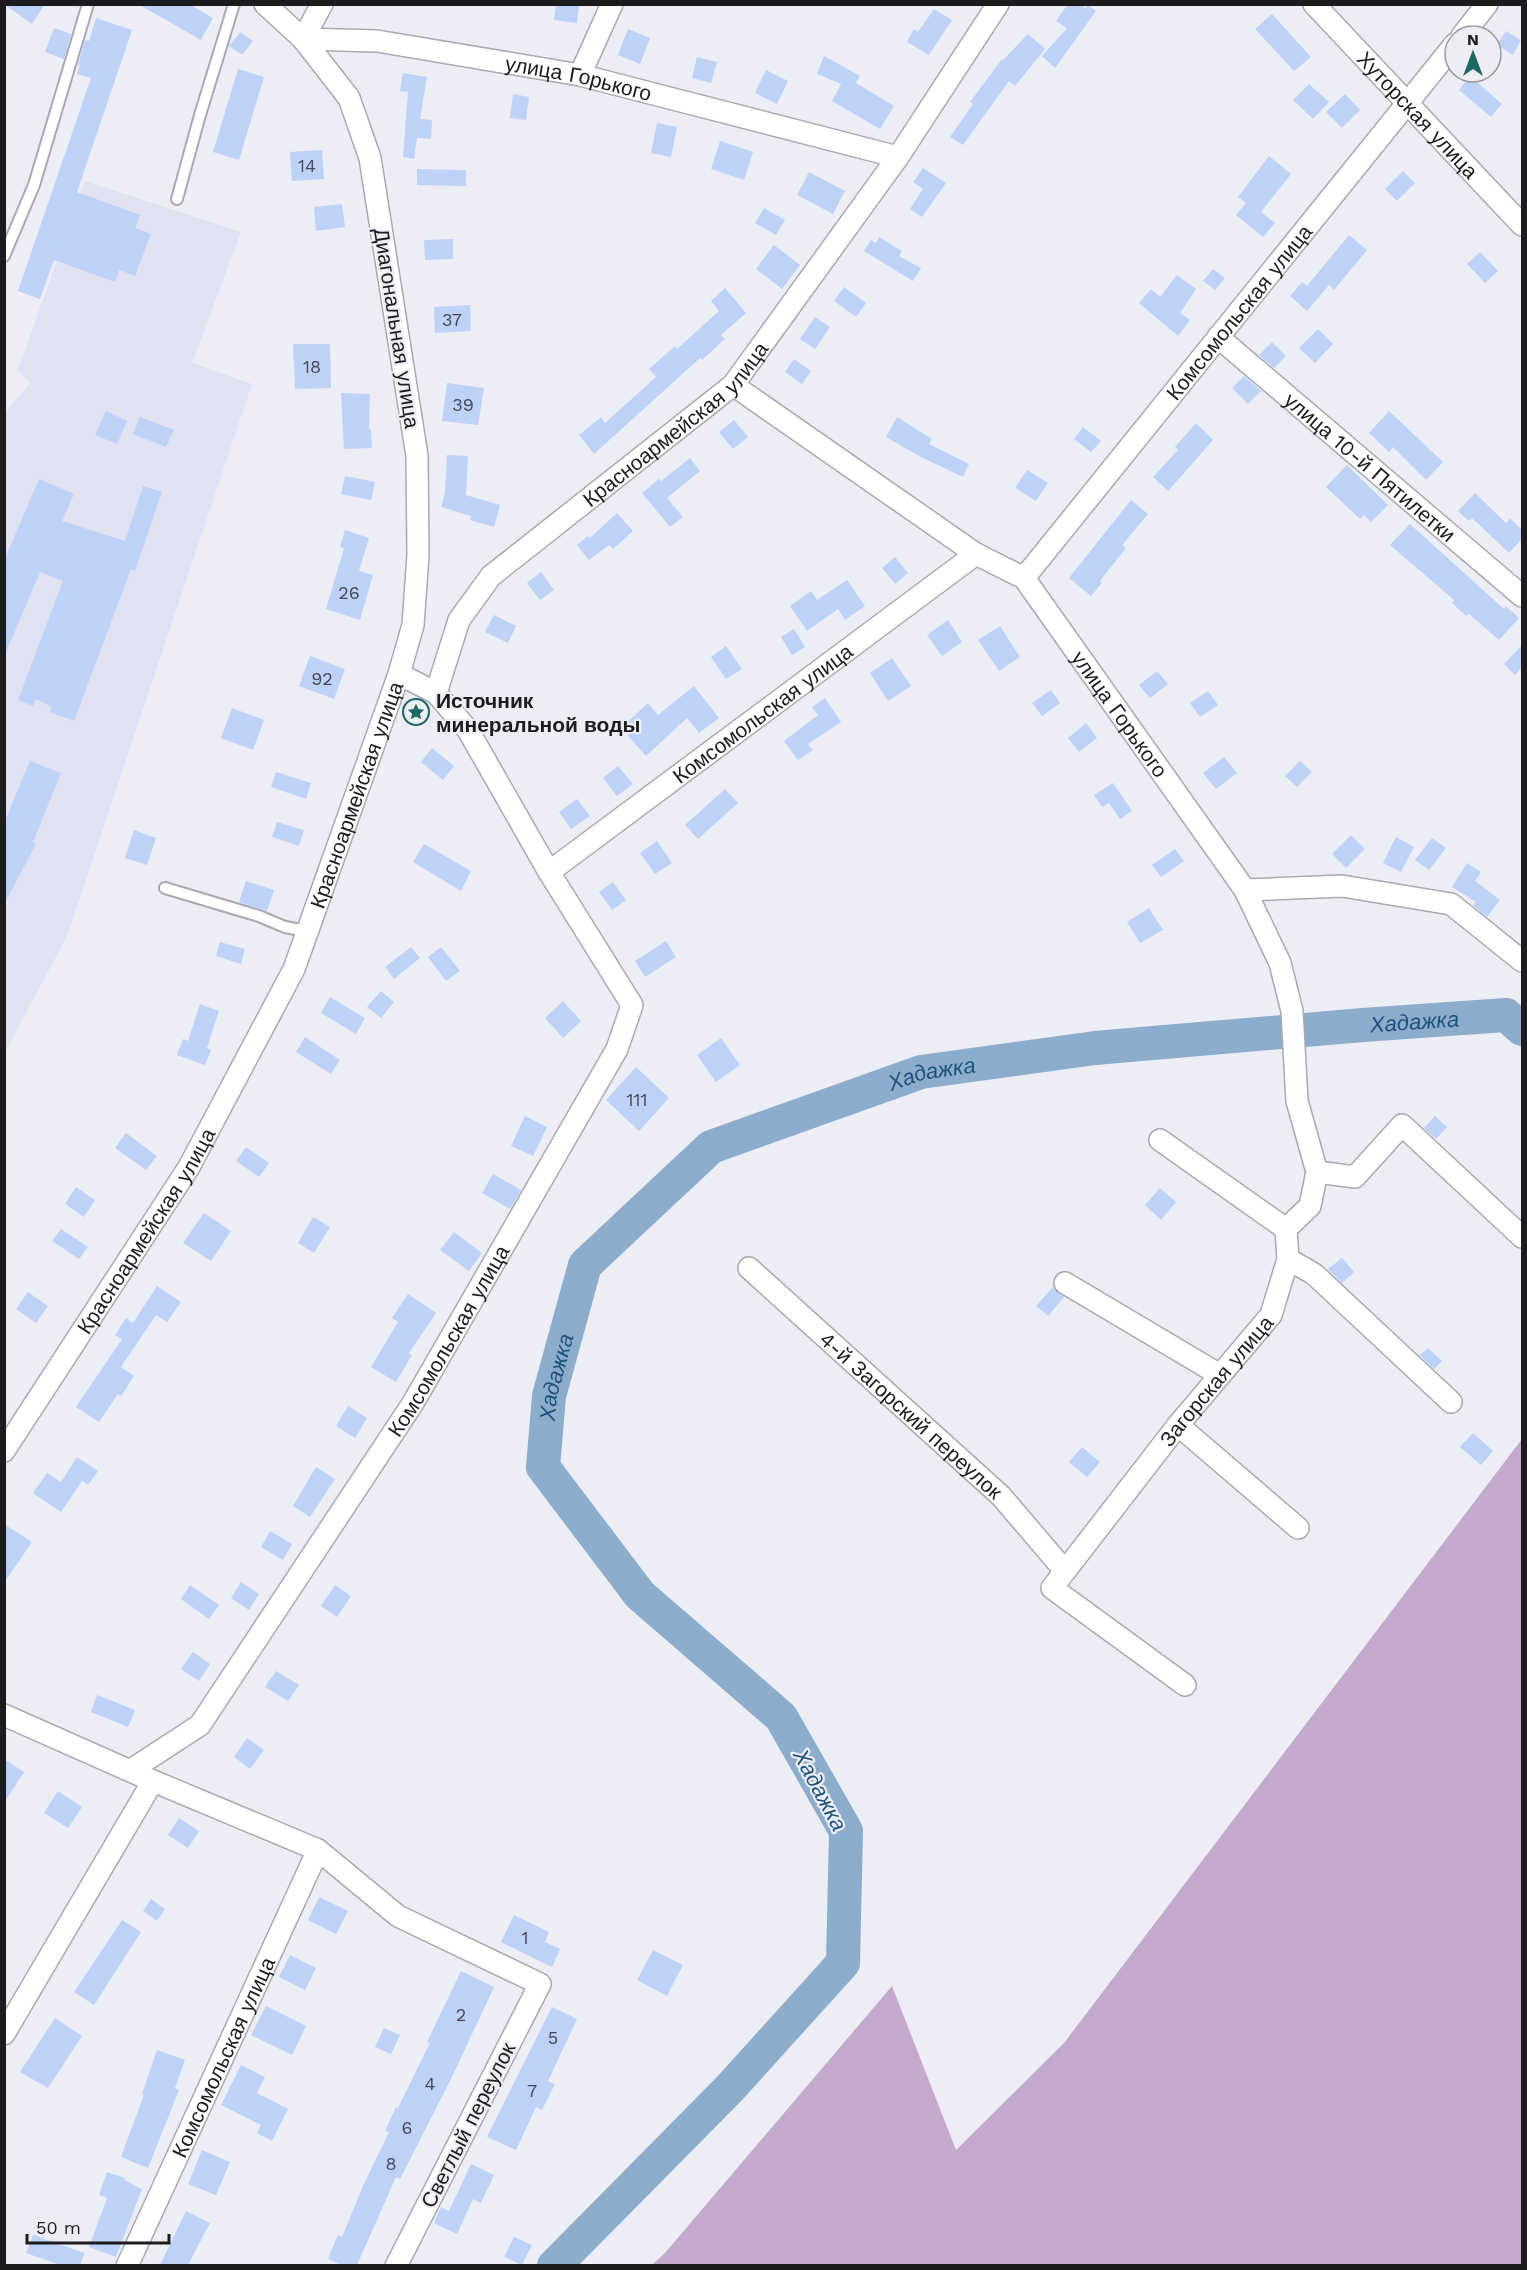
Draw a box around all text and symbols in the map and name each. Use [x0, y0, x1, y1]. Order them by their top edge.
north arrow [1443, 24, 1503, 84]
text: N [1467, 30, 1479, 49]
street label: Хуторская улица [1353, 46, 1484, 184]
street label: улица Горького [503, 50, 655, 106]
house number: 14 [298, 155, 316, 176]
street label: Комсомольская улица [1161, 219, 1317, 404]
street label: Диагональная улица [369, 226, 425, 430]
house number: 37 [442, 309, 462, 330]
street label: Красноармейская улица [578, 336, 773, 511]
house number: 18 [303, 356, 321, 377]
street label: улица 10-й Пятилетки [1280, 387, 1461, 547]
house number: 39 [452, 394, 474, 415]
house number: 26 [338, 582, 360, 603]
street label: Комсомольская улица [668, 638, 857, 788]
street label: улица Горького [1067, 646, 1173, 782]
house number: 92 [311, 668, 333, 689]
street label: Красноармейская улица [304, 678, 408, 911]
place label: Источник минеральной воды [436, 688, 640, 737]
place icon: Источник минеральной воды [401, 697, 431, 727]
water label: Хадажка [1368, 1006, 1460, 1037]
water label: Хадажка [883, 1052, 977, 1096]
house number: 111 [626, 1089, 648, 1110]
street label: Красноармейская улица [71, 1123, 220, 1338]
street label: Комсомольская улица [382, 1240, 514, 1441]
street label: Загорская улица [1154, 1310, 1278, 1451]
street label: 4-й Загорский переулок [815, 1326, 1008, 1504]
water label: Хадажка [534, 1331, 578, 1423]
water label: Хадажка [788, 1744, 852, 1835]
house number: 1 [521, 1927, 529, 1948]
street label: Комсомольская улица [166, 1952, 280, 2161]
house number: 2 [456, 2004, 466, 2025]
house number: 5 [548, 2027, 558, 2048]
street label: Светлый переулок [416, 2038, 521, 2212]
house number: 4 [425, 2073, 436, 2094]
house number: 7 [527, 2080, 537, 2101]
house number: 6 [402, 2117, 412, 2138]
house number: 8 [385, 2153, 397, 2174]
scale bar [27, 2207, 170, 2245]
text: 50 m [36, 2217, 81, 2238]

